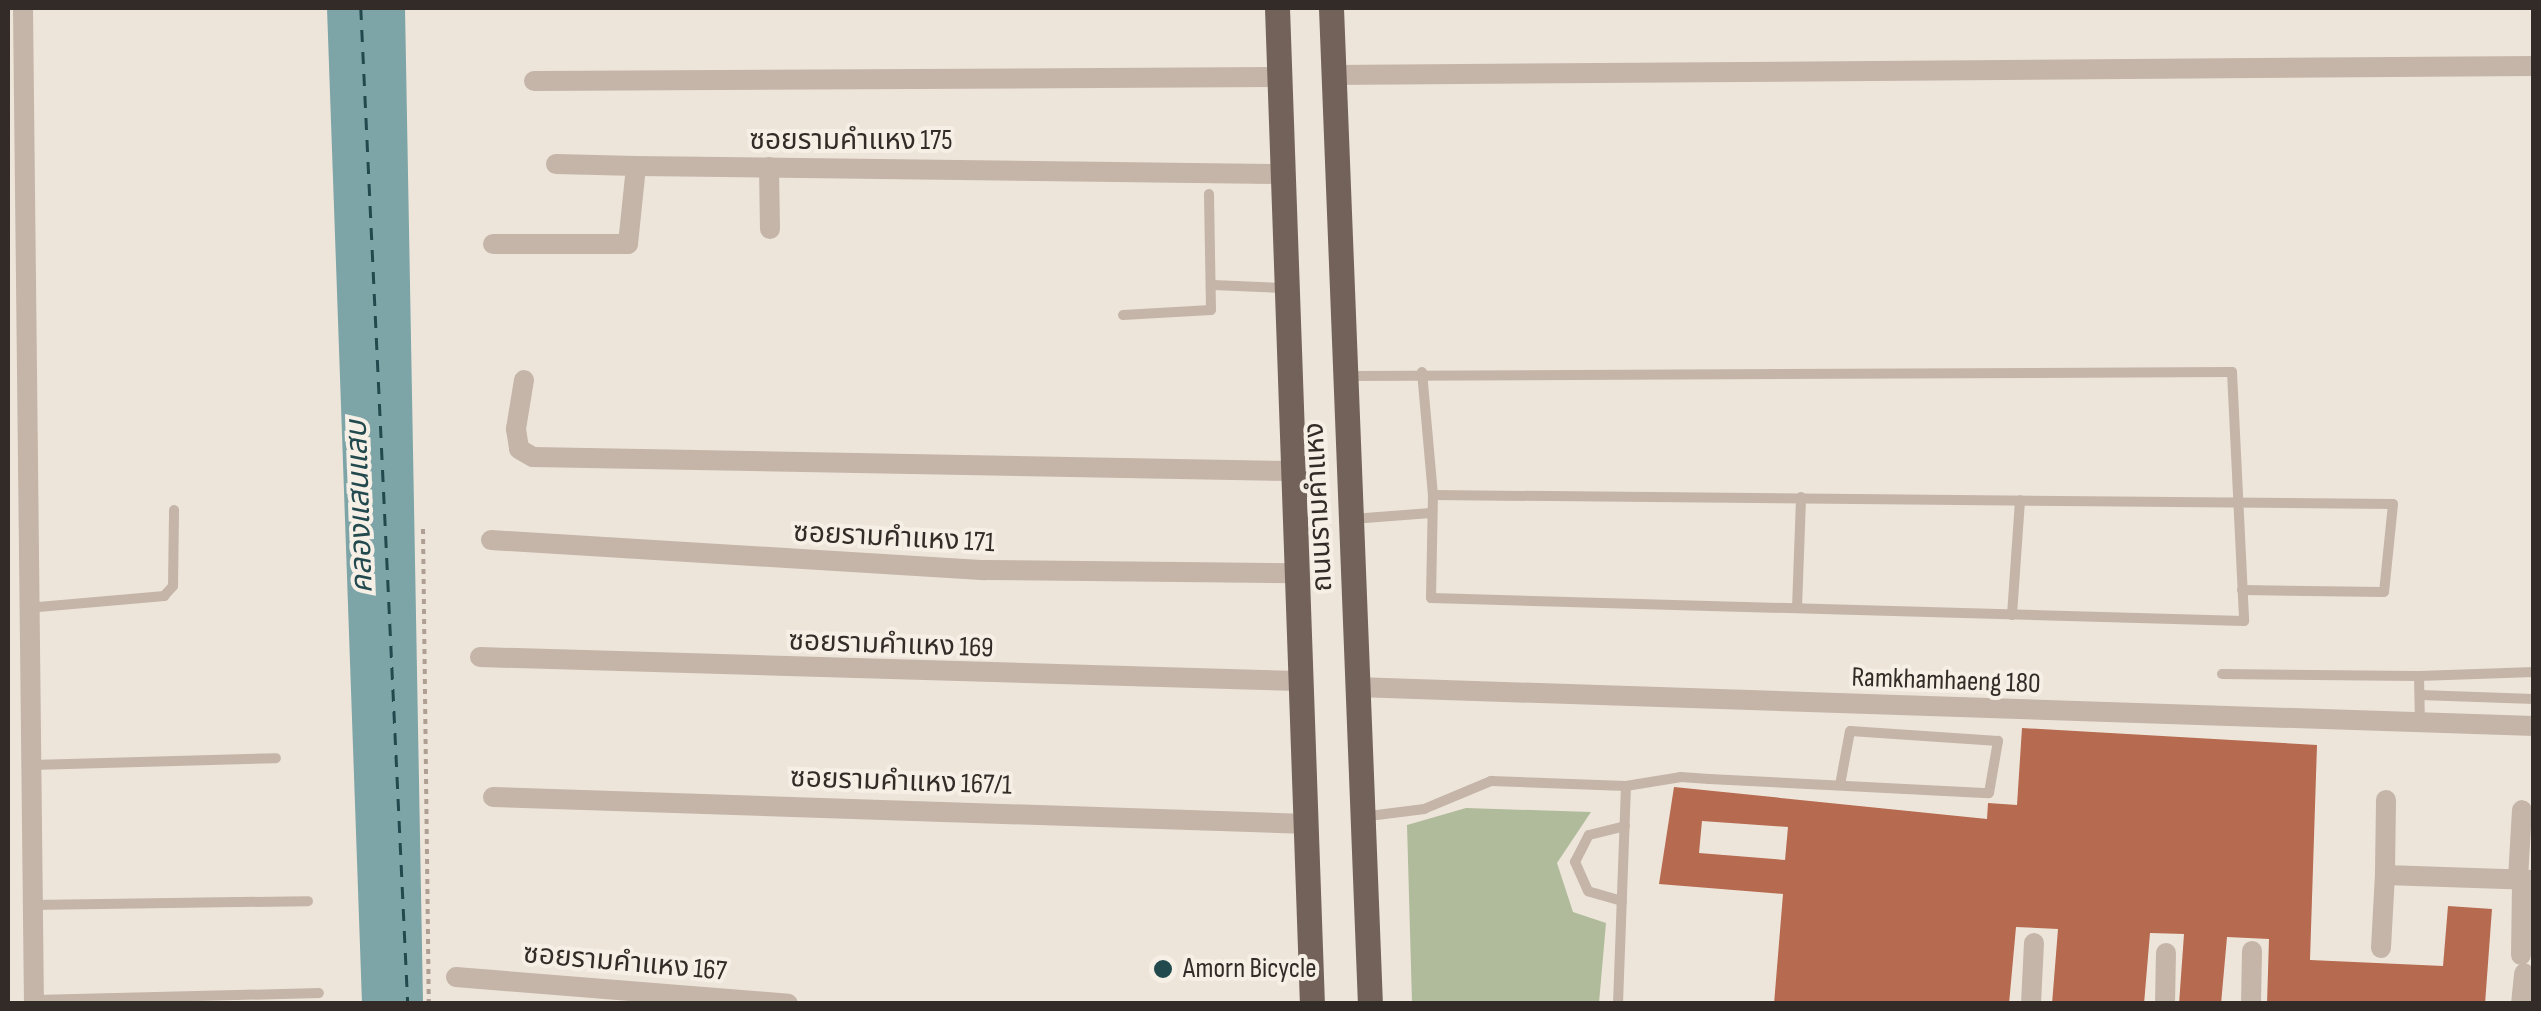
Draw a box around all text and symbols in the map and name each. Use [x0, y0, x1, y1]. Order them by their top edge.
street label: ซอยรามคำแหง 175 [749, 124, 953, 158]
water label: คลองแสนแสบ [339, 420, 381, 594]
street label: ถนนรามคำแหง [1298, 422, 1340, 592]
street label: ซอยรามคำแหง 171 [792, 516, 996, 560]
street label: ซอยรามคำแหง 169 [788, 625, 994, 665]
street label: Ramkhamhaeng 180 [1851, 661, 2041, 701]
street label: ซอยรามคำแหง 167/1 [790, 761, 1012, 803]
street label: ซอยรามคำแหง 167 [522, 937, 728, 989]
place label: Amorn Bicycle [1183, 952, 1317, 986]
marker: Amorn Bicycle [1152, 958, 1174, 980]

